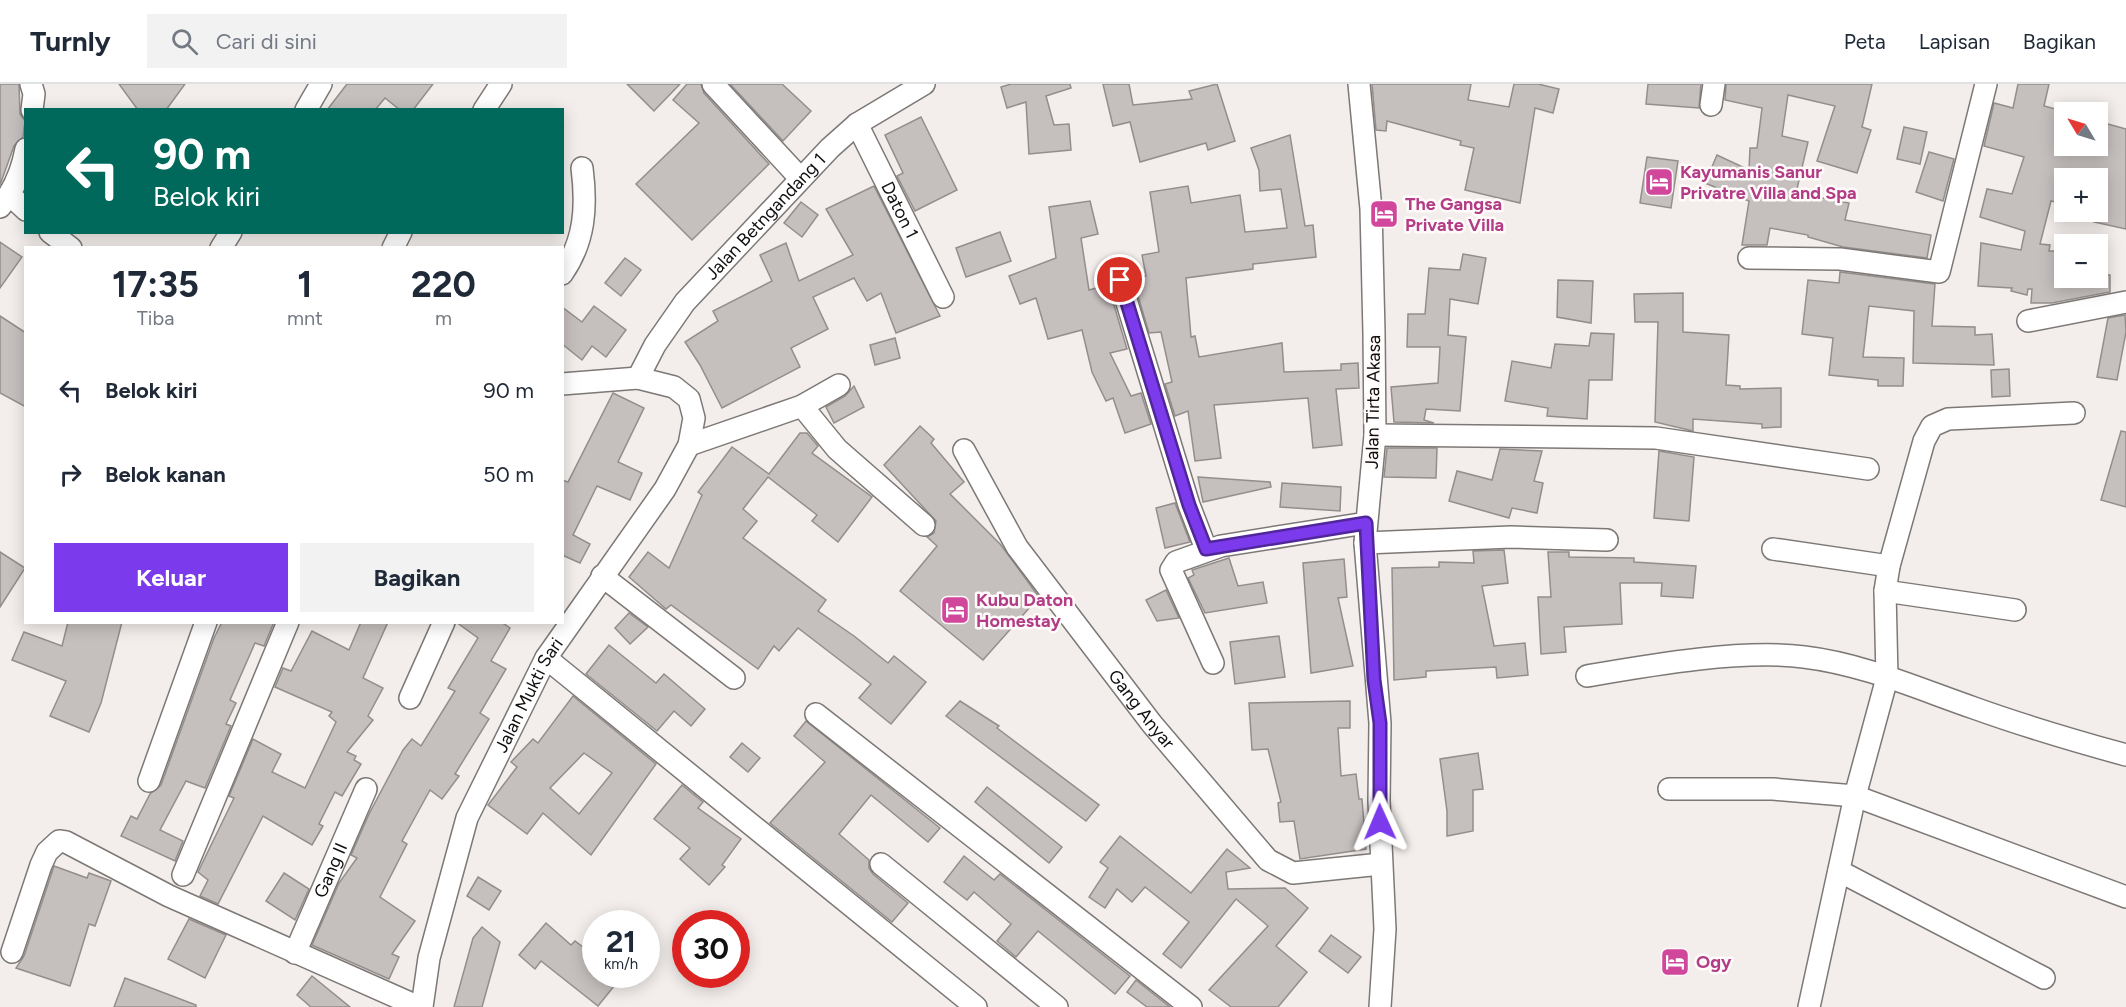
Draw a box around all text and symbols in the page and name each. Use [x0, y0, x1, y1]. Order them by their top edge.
search box [147, 14, 567, 68]
text: Turnly [30, 24, 111, 58]
icon: search [168, 25, 201, 58]
text: Cari di sini [216, 28, 317, 55]
text: Peta [1844, 29, 1886, 54]
text: Lapisan [1919, 29, 1990, 54]
text: Bagikan [2023, 29, 2096, 54]
north arrow [2054, 102, 2108, 156]
map controls [2054, 102, 2108, 288]
text: 90 m [153, 129, 251, 180]
icon: left [54, 132, 132, 210]
street label: Jalan Betngandang 1 [701, 149, 830, 284]
place label: Kayumanis Sanur Privatre Villa and Spa [1680, 161, 1857, 204]
hotel icon: Kayumanis Sanur Privatre Villa and Spa [1643, 166, 1675, 198]
button: + [2054, 168, 2108, 222]
street label: Daton 1 [876, 178, 923, 242]
text: Belok kiri [153, 180, 260, 213]
place label: The Gangsa Private Villa [1405, 193, 1504, 236]
hotel icon: The Gangsa Private Villa [1368, 198, 1400, 230]
button: − [2054, 234, 2108, 288]
pin [1094, 254, 1145, 305]
text: 17:35 [112, 263, 199, 306]
text: 1 [297, 263, 313, 306]
text: 220 [411, 263, 476, 306]
icon: arrive [1103, 263, 1136, 296]
text: Tiba [137, 306, 174, 330]
text: mnt [287, 306, 323, 330]
text: m [435, 306, 452, 330]
street label: Jalan Tirta Akasa [1361, 335, 1385, 469]
icon: left [54, 374, 87, 407]
text: Belok kiri [105, 377, 198, 404]
text: 90 m [483, 377, 534, 404]
icon: right [54, 458, 87, 491]
text: Belok kanan [105, 461, 226, 488]
text: 50 m [483, 461, 534, 488]
button: Keluar [54, 543, 288, 612]
button: Bagikan [300, 543, 534, 612]
place label: Kubu Daton Homestay [976, 589, 1073, 632]
hotel icon: Kubu Daton Homestay [939, 594, 971, 626]
street label: Jalan Mukti Sari [490, 634, 568, 756]
street label: Gang Anyar [1104, 665, 1179, 753]
position arrow [1348, 790, 1412, 854]
street label: Gang II [309, 840, 352, 901]
speed limit sign: 30 [672, 910, 750, 988]
text: 21 [606, 923, 636, 960]
hotel icon: Ogy [1659, 946, 1691, 978]
place label: Ogy [1696, 951, 1732, 973]
text: km/h [604, 955, 638, 973]

